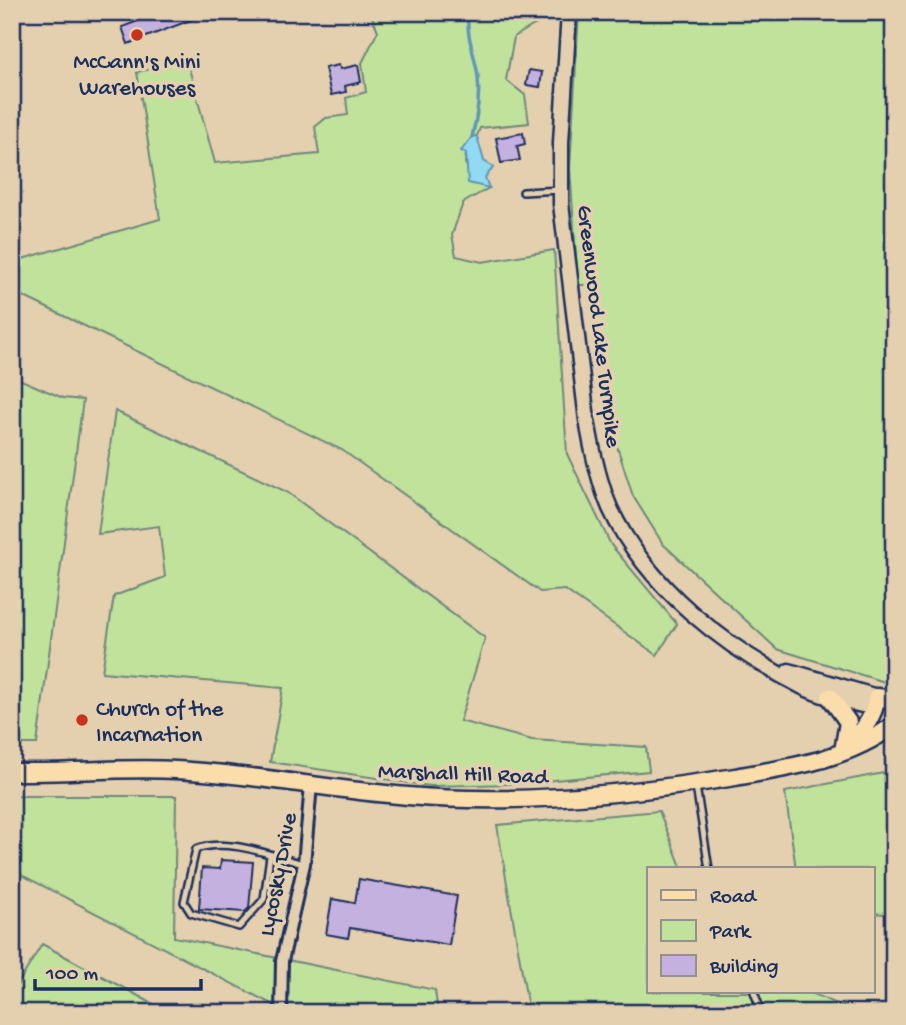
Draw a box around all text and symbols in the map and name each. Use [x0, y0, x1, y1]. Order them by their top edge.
marker: McCann's Mini Warehouses [129, 27, 145, 43]
place label: McCann's Mini Warehouses [73, 50, 201, 103]
street label: Greenwood Lake Turnpike [569, 204, 626, 450]
place label: Church of the Incarnation [96, 697, 225, 750]
marker: Church of the Incarnation [74, 712, 90, 728]
street label: Marshall Hill Road [377, 759, 550, 792]
street label: Lycosky Drive [254, 810, 305, 939]
legend [647, 867, 874, 993]
text: Road [710, 886, 758, 911]
text: Park [709, 921, 753, 946]
scale bar [35, 948, 201, 992]
text: Building [709, 956, 779, 981]
text: 100 m [45, 963, 98, 988]

